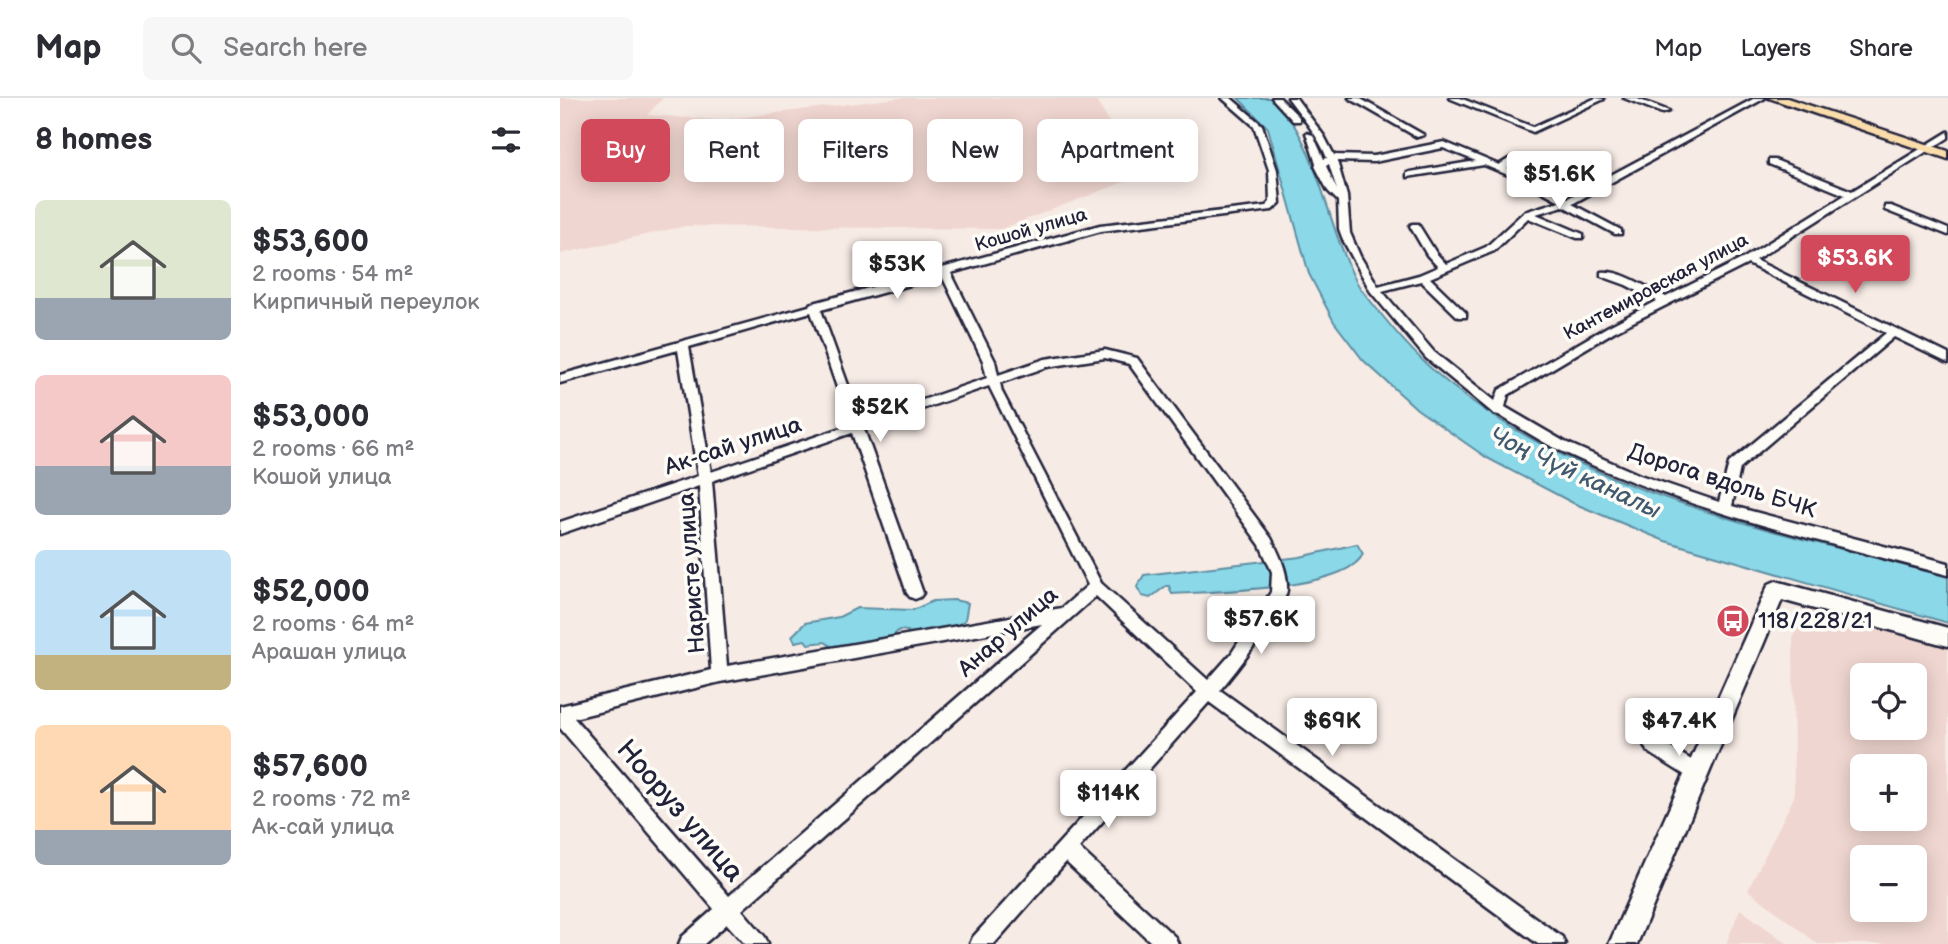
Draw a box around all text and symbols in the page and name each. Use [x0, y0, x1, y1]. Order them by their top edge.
search box [143, 17, 633, 80]
text: Map [35, 28, 101, 68]
icon: search [167, 29, 205, 67]
text: Search here [223, 33, 367, 64]
text: Map [1654, 34, 1702, 63]
text: Layers [1740, 34, 1811, 63]
text: Share [1849, 34, 1913, 63]
chip: Buy [581, 119, 670, 182]
chip: Rent [684, 119, 784, 182]
chip: Filters [798, 119, 913, 182]
chip: New [927, 119, 1023, 182]
chip: Apartment [1037, 119, 1198, 182]
icon: filters [487, 121, 525, 159]
text: 8 homes [35, 122, 152, 158]
pin: $51.6K [1502, 152, 1616, 211]
text: $51.6K [1523, 160, 1595, 188]
street label: Кошой улица [972, 203, 1090, 257]
text: $53,600 [252, 224, 369, 260]
icon: home [91, 228, 175, 312]
street label: Кантемировская улица [1560, 229, 1752, 345]
pin: $53.6K [1798, 236, 1912, 295]
pin: $53K [856, 242, 938, 301]
text: $53.6K [1817, 244, 1893, 272]
text: $53K [868, 250, 926, 278]
text: 2 rooms · 54 m² [252, 260, 414, 288]
text: Кирпичный переулок [252, 288, 479, 316]
pin: $52K [839, 384, 921, 444]
text: $52K [851, 393, 909, 421]
text: $53,000 [252, 399, 369, 435]
icon: home [91, 403, 175, 487]
street label: Ак-сай улица [660, 411, 805, 482]
water label: Чоң Чүй каналы [1485, 421, 1666, 526]
text: 2 rooms · 66 m² [252, 435, 414, 463]
street label: Дорога вдоль БЧК [1624, 437, 1820, 525]
text: Кошой улица [252, 463, 392, 491]
street label: Наристе улица [672, 491, 712, 654]
text: $52,000 [252, 574, 370, 610]
icon: home [91, 578, 175, 662]
street label: Анар улица [952, 581, 1064, 684]
pin: $57.6K [1204, 596, 1318, 656]
bus stop icon: 118/228/21 [1714, 602, 1752, 640]
text: $57.6K [1223, 605, 1299, 633]
place label: 118/228/21 [1758, 607, 1873, 635]
text: 2 rooms · 64 m² [252, 610, 414, 638]
text: Арашан улица [252, 638, 407, 666]
map controls [1850, 663, 1927, 922]
button: locate [1850, 663, 1927, 740]
pin: $69K [1291, 698, 1373, 758]
pin: $47.4K [1622, 698, 1736, 758]
text: $69K [1303, 707, 1361, 735]
text: $47.4K [1641, 707, 1717, 735]
street label: Нооруз улица [609, 733, 751, 889]
text: $57,600 [252, 749, 368, 785]
icon: home [91, 753, 175, 837]
button: + [1850, 754, 1927, 831]
pin: $114K [1059, 770, 1157, 830]
text: $114K [1076, 779, 1140, 807]
text: 2 rooms · 72 m² [252, 785, 411, 813]
text: Ак-сай улица [252, 813, 394, 841]
button: − [1850, 845, 1927, 922]

